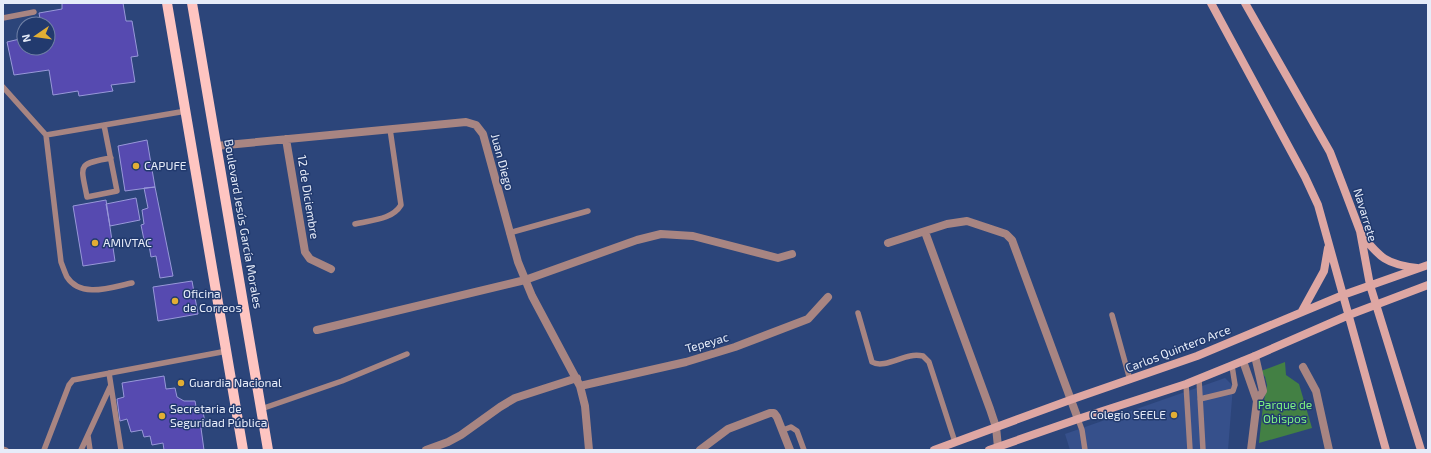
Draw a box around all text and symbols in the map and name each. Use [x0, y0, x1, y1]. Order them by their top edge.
north arrow [16, 16, 56, 56]
text: N [19, 33, 33, 44]
street label: Juan Diego [489, 132, 517, 192]
street label: Boulevard Jesús García Morales [222, 138, 266, 310]
street label: 12 de Diciembre [295, 154, 323, 240]
place label: CAPUFE [144, 158, 187, 172]
marker: CAPUFE [131, 161, 141, 171]
street label: Navarrete [1351, 186, 1381, 243]
place label: AMIVTAC [103, 235, 152, 249]
marker: AMIVTAC [90, 238, 100, 248]
place label: Oficina de Correos [183, 286, 241, 314]
marker: Oficina de Correos [170, 296, 180, 306]
street label: Carlos Quintero Arce [1123, 322, 1233, 376]
street label: Tepeyac [684, 329, 730, 355]
place label: Guardia Nacional [189, 375, 282, 389]
marker: Guardia Nacional [176, 378, 186, 388]
park label: Parque de Obispos [1258, 397, 1312, 425]
place label: Secretaria de Seguridad Pública [170, 401, 267, 429]
place label: Colegio SEELE [1090, 407, 1166, 421]
marker: Colegio SEELE [1169, 410, 1179, 420]
marker: Secretaria de Seguridad Pública [157, 411, 167, 421]

